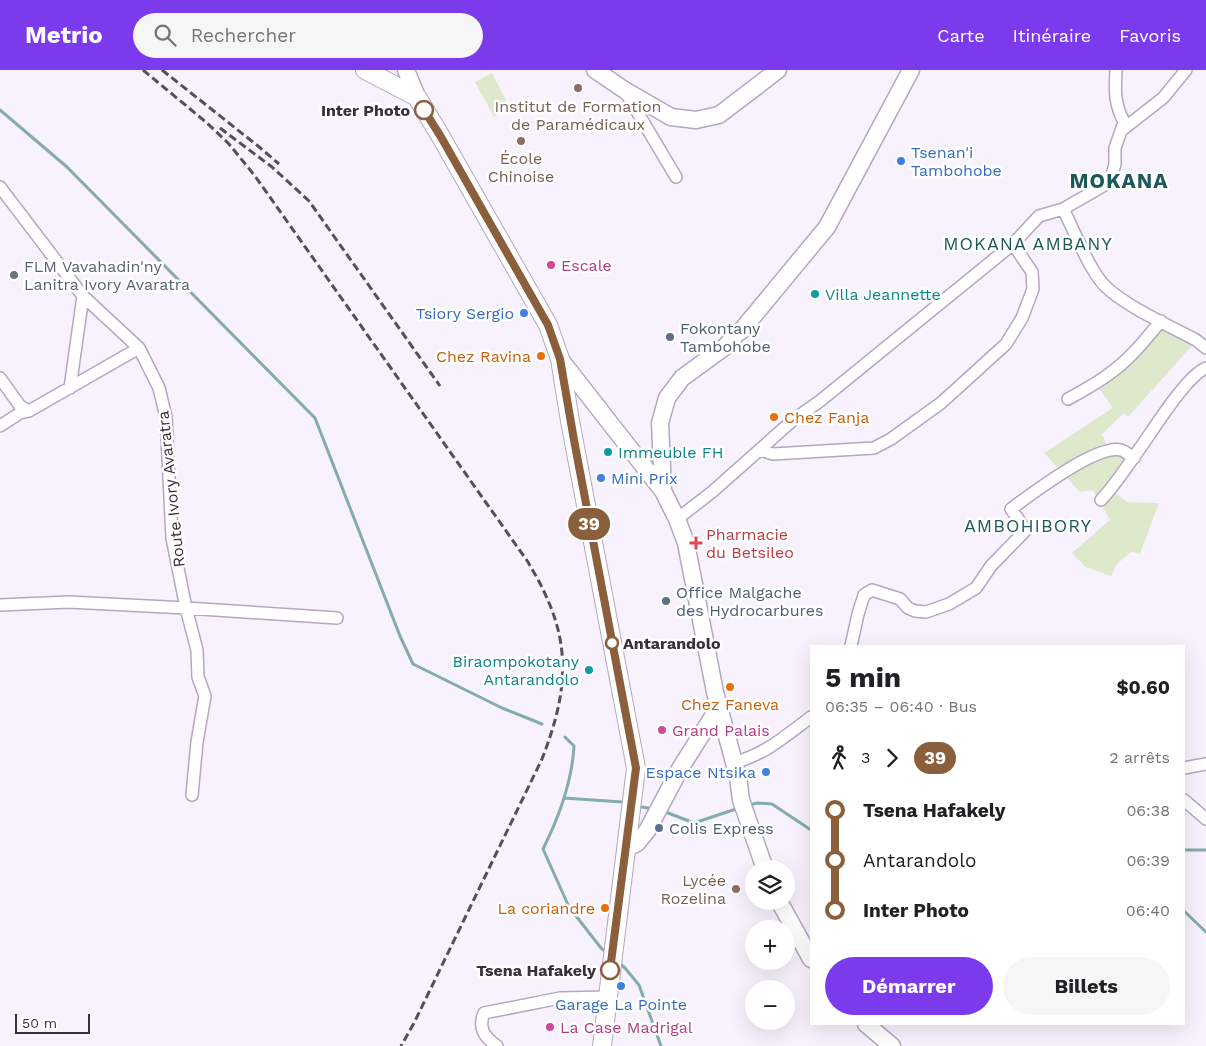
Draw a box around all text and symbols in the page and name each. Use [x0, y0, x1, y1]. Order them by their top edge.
search box [133, 13, 483, 58]
text: Metrio [25, 21, 103, 49]
icon: search [151, 21, 179, 49]
text: Rechercher [191, 24, 296, 47]
text: Carte [937, 25, 985, 46]
text: Itinéraire [1013, 25, 1091, 46]
text: Favoris [1119, 25, 1181, 46]
marker: Institut de Formation de Paramédicaux [572, 82, 584, 94]
place label: Institut de Formation de Paramédicaux [495, 97, 661, 134]
marker: Inter Photo [414, 100, 434, 120]
place label: Inter Photo [321, 101, 410, 120]
marker: École Chinoise [515, 135, 527, 147]
place label: Tsenan'i Tambohobe [911, 143, 1002, 180]
place label: École Chinoise [488, 149, 554, 186]
marker: Tsenan'i Tambohobe [895, 155, 907, 167]
district label: MOKANA [1069, 168, 1169, 193]
district label: MOKANA AMBANY [943, 233, 1113, 254]
place label: Escale [561, 256, 612, 275]
place label: FLM Vavahadin'ny Lanitra Ivory Avaratra [24, 257, 190, 294]
marker: Escale [545, 259, 557, 271]
marker: FLM Vavahadin'ny Lanitra Ivory Avaratra [8, 269, 20, 281]
place label: Villa Jeannette [825, 285, 941, 304]
marker: Villa Jeannette [809, 288, 821, 300]
place label: Tsiory Sergio [416, 304, 514, 323]
marker: Tsiory Sergio [518, 307, 530, 319]
place label: Fokontany Tambohobe [680, 319, 771, 356]
marker: Fokontany Tambohobe [664, 331, 676, 343]
place label: Chez Ravina [436, 347, 531, 366]
marker: Chez Ravina [535, 350, 547, 362]
place label: Chez Fanja [784, 408, 869, 427]
street label: Route Ivory Avaratra [153, 410, 189, 568]
marker: Chez Fanja [768, 411, 780, 423]
place label: Immeuble FH [618, 443, 723, 462]
marker: Immeuble FH [602, 446, 614, 458]
place label: Mini Prix [611, 469, 678, 488]
marker: Mini Prix [595, 472, 607, 484]
line badge: 39 [566, 508, 612, 540]
text: 39 [578, 513, 600, 534]
district label: AMBOHIBORY [964, 515, 1092, 536]
place label: Pharmacie du Betsileo [706, 525, 794, 562]
marker: Pharmacie du Betsileo [690, 537, 702, 549]
place label: Office Malgache des Hydrocarbures [676, 583, 823, 620]
marker: Office Malgache des Hydrocarbures [660, 595, 672, 607]
place label: Antarandolo [623, 634, 721, 653]
marker: Antarandolo [605, 636, 619, 650]
place label: Biraompokotany Antarandolo [453, 652, 580, 689]
text: 5 min [825, 661, 901, 694]
marker: Biraompokotany Antarandolo [583, 664, 595, 676]
text: $0.60 [1116, 676, 1170, 699]
marker: Chez Faneva [724, 681, 736, 693]
place label: Chez Faneva [681, 695, 779, 714]
text: 06:35 – 06:40 · Bus [825, 697, 977, 716]
place label: Grand Palais [672, 721, 770, 740]
marker: Grand Palais [656, 724, 668, 736]
icon: walk [825, 744, 853, 772]
icon: forward [878, 744, 906, 772]
text: 39 [924, 747, 946, 768]
text: 3 [861, 748, 870, 767]
text: 2 arrêts [1109, 748, 1170, 767]
place label: Espace Ntsika [646, 763, 756, 782]
marker: Espace Ntsika [760, 766, 772, 778]
text: Tsena Hafakely [863, 799, 1005, 822]
text: 06:38 [1126, 801, 1170, 820]
place label: Colis Express [669, 819, 774, 838]
marker: Colis Express [653, 822, 665, 834]
text: Antarandolo [863, 849, 976, 872]
text: 06:39 [1126, 851, 1170, 870]
map controls [745, 860, 795, 1030]
button: layers [745, 860, 795, 910]
place label: Lycée Rozelina [660, 871, 726, 908]
marker: Lycée Rozelina [730, 883, 742, 895]
place label: La coriandre [497, 899, 595, 918]
text: Inter Photo [863, 899, 969, 922]
text: 06:40 [1126, 901, 1170, 920]
marker: La coriandre [599, 902, 611, 914]
button: + [745, 920, 795, 970]
button: Démarrer [825, 957, 993, 1015]
button: Billets [1003, 957, 1170, 1015]
marker: Tsena Hafakely [600, 960, 620, 980]
place label: Tsena Hafakely [476, 961, 597, 980]
marker: Garage La Pointe [615, 980, 627, 992]
button: − [745, 980, 795, 1030]
place label: Garage La Pointe [555, 995, 687, 1014]
scale bar [15, 1011, 90, 1034]
text: 50 m [22, 1015, 57, 1031]
place label: La Case Madrigal [560, 1018, 693, 1037]
marker: La Case Madrigal [544, 1021, 556, 1033]

